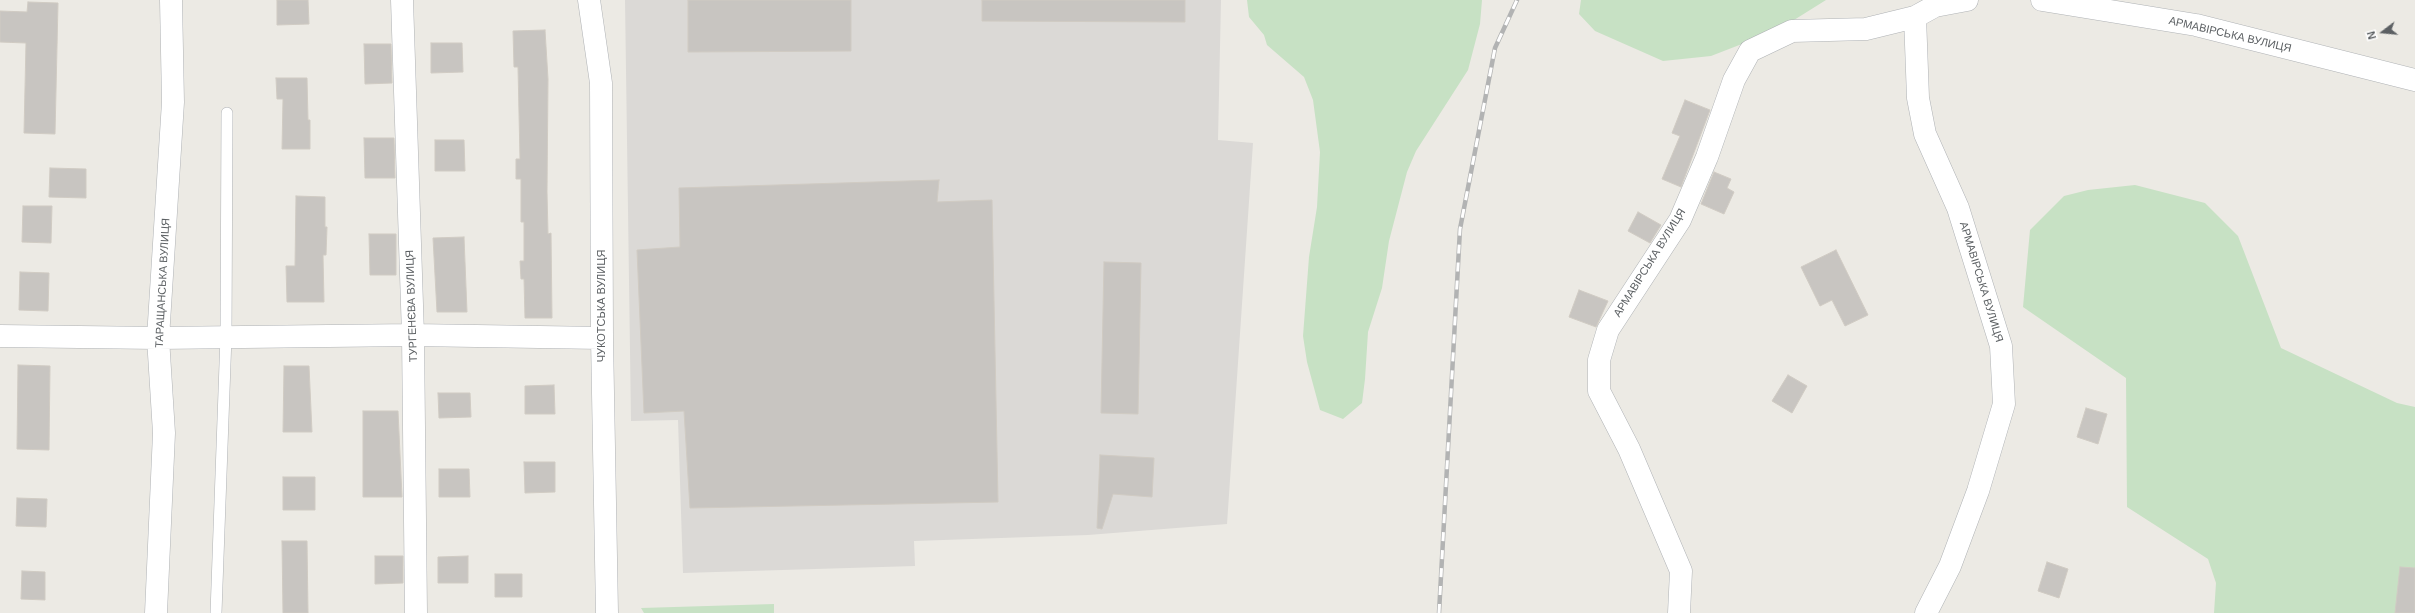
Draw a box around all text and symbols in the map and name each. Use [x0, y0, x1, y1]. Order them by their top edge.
north arrow [2363, 12, 2403, 52]
street label: АРМАВІРСЬКА ВУЛИЦЯ [2167, 14, 2293, 56]
text: N [2365, 30, 2378, 41]
street label: АРМАВІРСЬКА ВУЛИЦЯ [1611, 206, 1689, 320]
street label: ТАРАЩАНСЬКА ВУЛИЦЯ [153, 218, 173, 348]
street label: АРМАВІРСЬКА ВУЛИЦЯ [1956, 220, 2006, 344]
street label: ТУРГЕНЄВА ВУЛИЦЯ [403, 250, 421, 362]
street label: ЧУКОТСЬКА ВУЛИЦЯ [595, 250, 609, 362]

